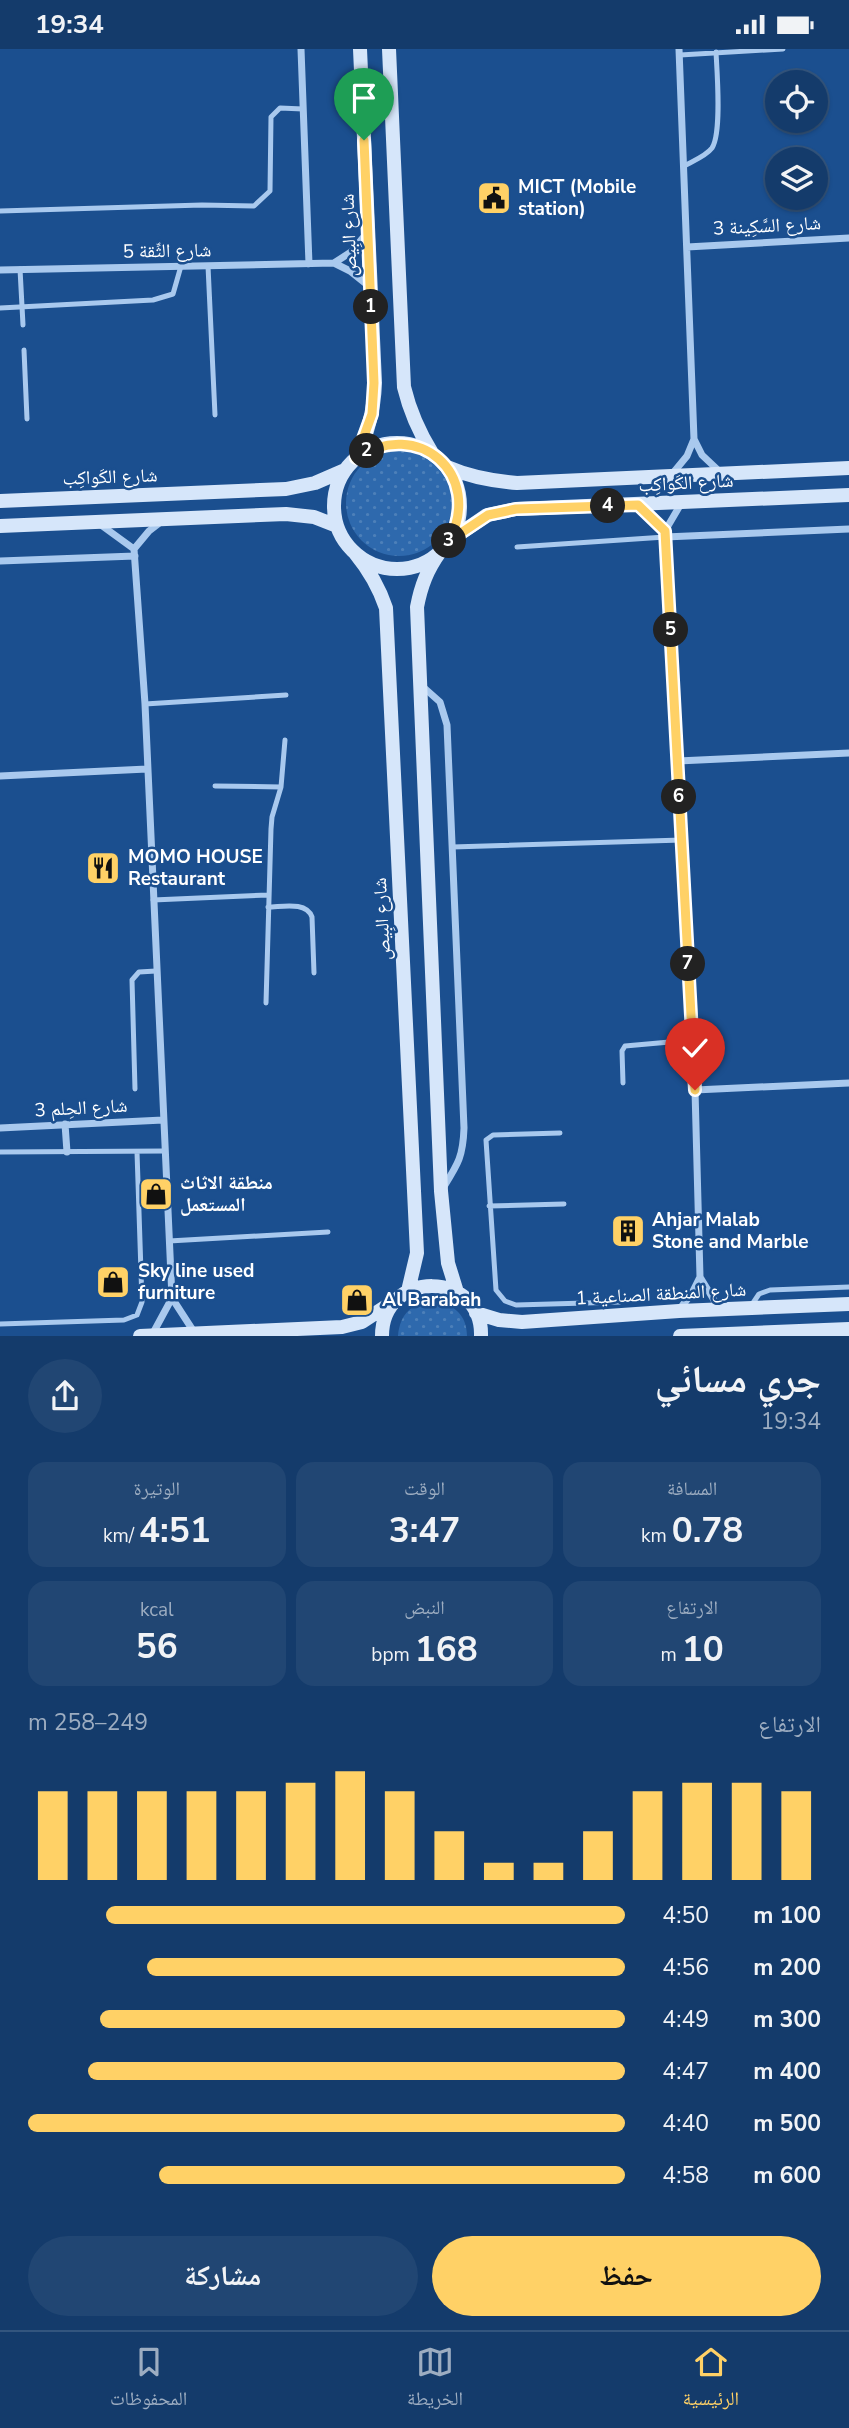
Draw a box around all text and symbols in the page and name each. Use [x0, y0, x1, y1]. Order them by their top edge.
text: 19:34 [35, 7, 104, 42]
pin [334, 68, 394, 140]
map controls [765, 70, 828, 210]
button: locate [765, 70, 828, 133]
icon: arrive [345, 79, 383, 117]
button: layers [765, 147, 828, 210]
place label: MICT (Mobile station) [518, 174, 636, 222]
public building icon: MICT (Mobile station) [475, 179, 513, 217]
street label: شارع البِيص [335, 193, 364, 277]
street label: شارع السَّكِينة 3 [712, 210, 822, 242]
street label: شارع الثِّقة 5 [122, 237, 212, 265]
pin: 1 [354, 289, 388, 325]
text: 1 [365, 293, 376, 319]
pin: 2 [350, 433, 384, 469]
text: 2 [361, 437, 372, 463]
street label: شارع الكَواكِب [62, 462, 158, 492]
street label: شارع الكَواكِب [638, 468, 734, 498]
pin: 4 [590, 489, 626, 524]
text: 4 [602, 492, 613, 518]
pin: 3 [432, 524, 466, 559]
text: 3 [443, 527, 454, 553]
pin: 5 [654, 613, 688, 647]
text: 5 [665, 616, 676, 642]
pin: 6 [662, 779, 696, 815]
text: 6 [673, 783, 684, 809]
place label: MOMO HOUSE Restaurant [128, 844, 263, 892]
restaurant icon: MOMO HOUSE Restaurant [84, 849, 122, 887]
street label: شارع البِيص [367, 877, 398, 961]
pin: 7 [670, 947, 706, 981]
text: 7 [682, 950, 693, 976]
pin [665, 1018, 725, 1090]
icon: check [676, 1029, 714, 1067]
street label: شارع الحِلم 3 [34, 1093, 128, 1123]
place label: منطقة الاثاث المستعمل [180, 1170, 273, 1218]
shop icon: منطقة الاثاث المستعمل [137, 1175, 175, 1213]
place label: Ahjar Malab Stone and Marble [652, 1207, 809, 1255]
building icon: Ahjar Malab Stone and Marble [609, 1212, 647, 1250]
place label: Sky line used furniture [138, 1258, 254, 1306]
shop icon: Sky line used furniture [94, 1263, 132, 1301]
street label: شارع المنطقة الصناعية 1 [575, 1277, 747, 1311]
shop icon: Al Barabah [338, 1281, 376, 1319]
place label: Al Barabah [382, 1287, 481, 1313]
text: جري مسائي [655, 1354, 821, 1405]
button: share [28, 1359, 102, 1433]
text: 19:34 [761, 1406, 821, 1437]
text: الوتيرة [134, 1476, 180, 1502]
text: الوقت [404, 1476, 445, 1502]
text: المسافة [667, 1476, 717, 1502]
text: 4:51 [139, 1507, 211, 1554]
text: 3:47 [389, 1507, 460, 1554]
text: 0.78 [672, 1507, 743, 1554]
text: /km [103, 1523, 139, 1549]
text: km [641, 1523, 672, 1549]
text: النبض [404, 1595, 445, 1621]
text: الارتفاع [666, 1595, 718, 1621]
text: kcal [140, 1597, 174, 1623]
text: 56 [136, 1623, 178, 1670]
text: 168 [415, 1626, 478, 1673]
text: 10 [682, 1626, 724, 1673]
text: bpm [371, 1642, 415, 1668]
text: m [661, 1642, 682, 1668]
text: 249–258 m [28, 1707, 148, 1738]
text: الارتفاع [758, 1709, 821, 1740]
text: 4:50 [662, 1900, 709, 1931]
text: 100 m [753, 1900, 821, 1931]
text: 4:56 [662, 1952, 709, 1983]
text: 200 m [753, 1952, 821, 1983]
text: 4:49 [662, 2004, 709, 2035]
text: 300 m [753, 2004, 821, 2035]
text: 4:47 [662, 2056, 709, 2087]
text: 400 m [753, 2056, 821, 2087]
text: 4:40 [662, 2108, 709, 2139]
text: 500 m [753, 2108, 821, 2139]
text: 4:58 [662, 2160, 709, 2191]
text: 600 m [753, 2160, 821, 2191]
button: مشاركة [28, 2236, 418, 2316]
button: حفظ [432, 2236, 821, 2316]
tab: المحفوظات [110, 2343, 187, 2417]
tab: الخريطة [407, 2343, 463, 2417]
tab: الرئيسية [683, 2343, 739, 2417]

